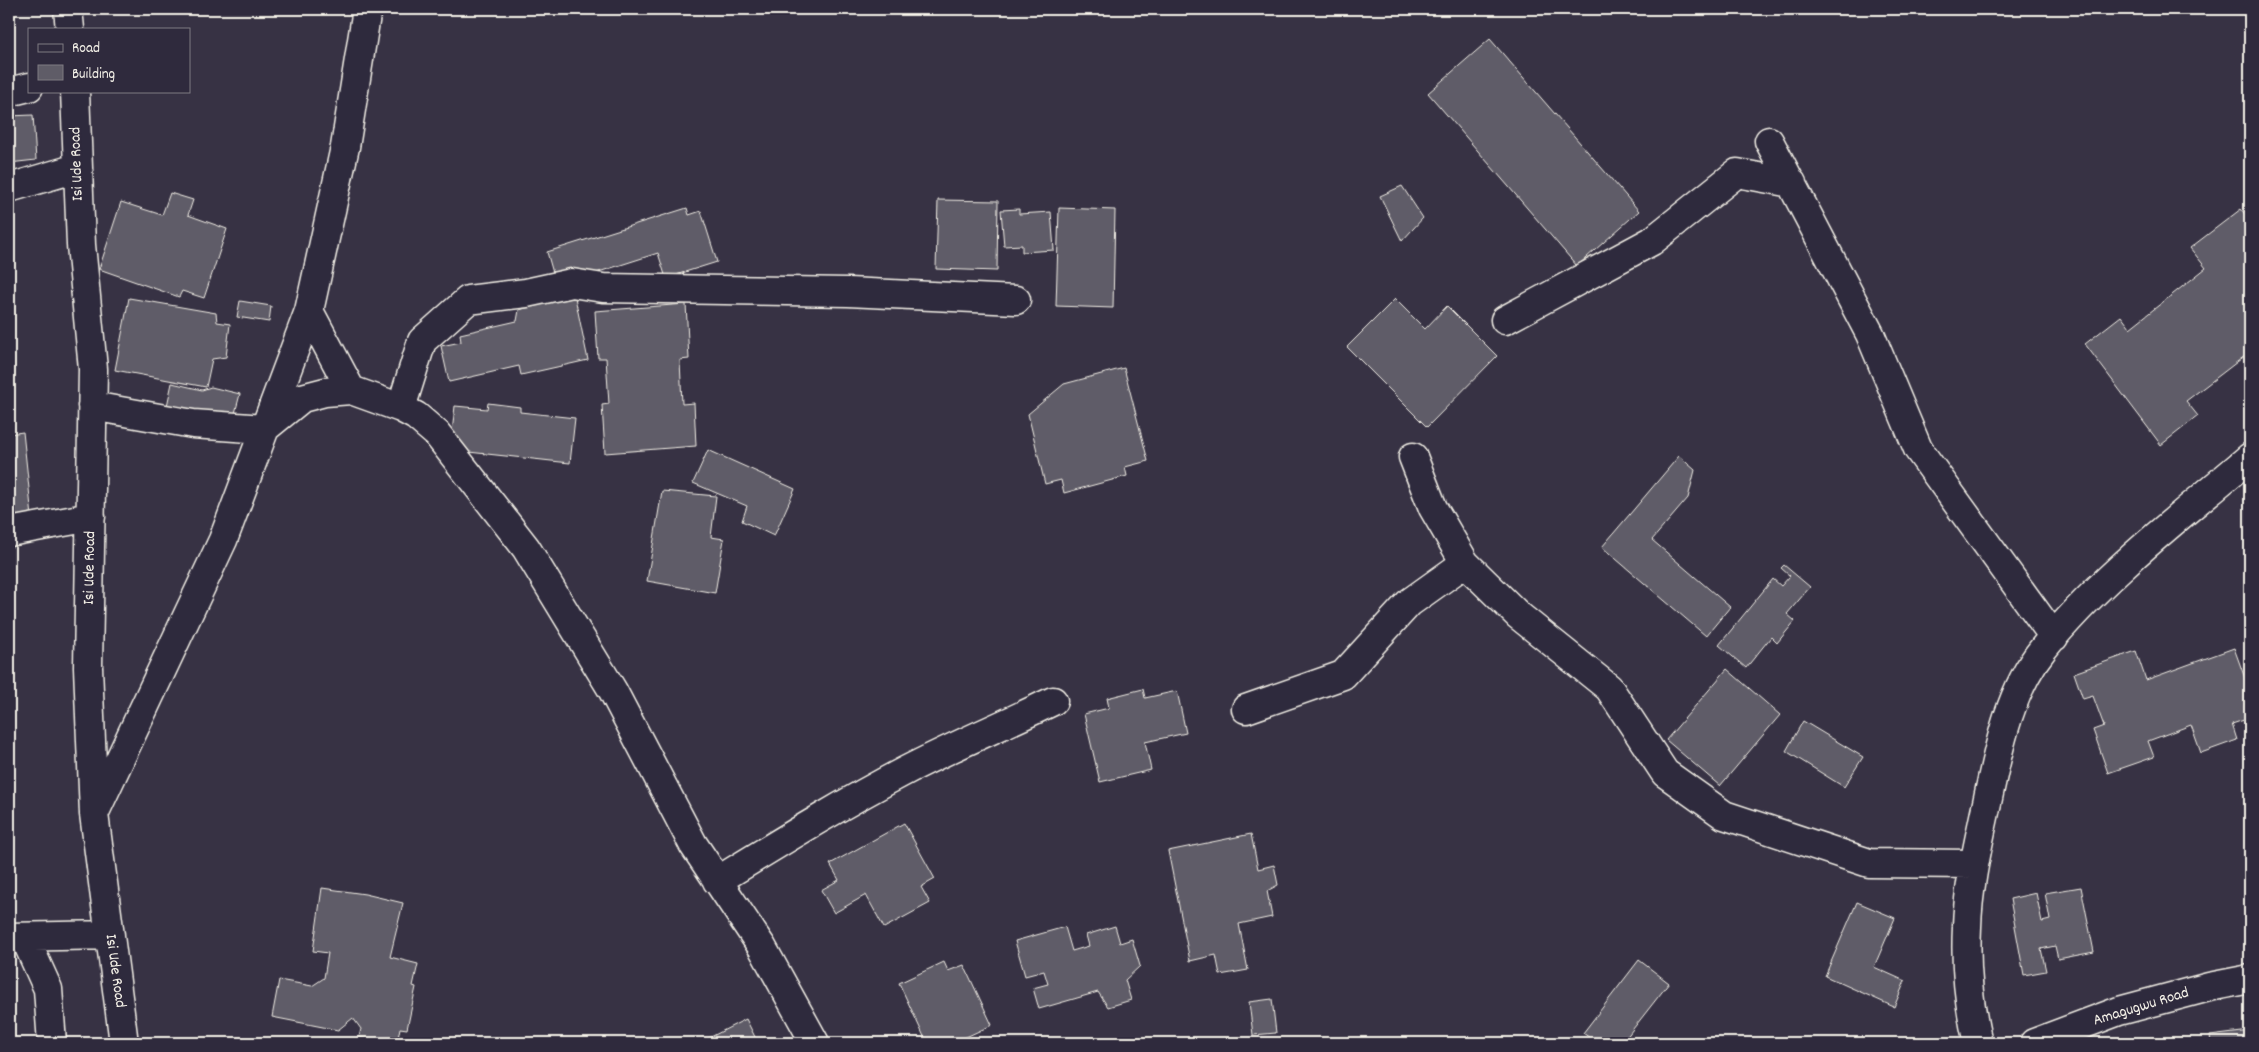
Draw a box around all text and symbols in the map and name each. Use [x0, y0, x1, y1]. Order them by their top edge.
legend [28, 28, 190, 92]
text: Road [72, 38, 100, 60]
text: Building [72, 64, 115, 86]
street label: Isi Ude Road [64, 127, 90, 201]
street label: Isi Ude Road [78, 531, 102, 605]
street label: Isi Ude Road [98, 933, 132, 1009]
street label: Amagugwu Road [2090, 982, 2192, 1032]

